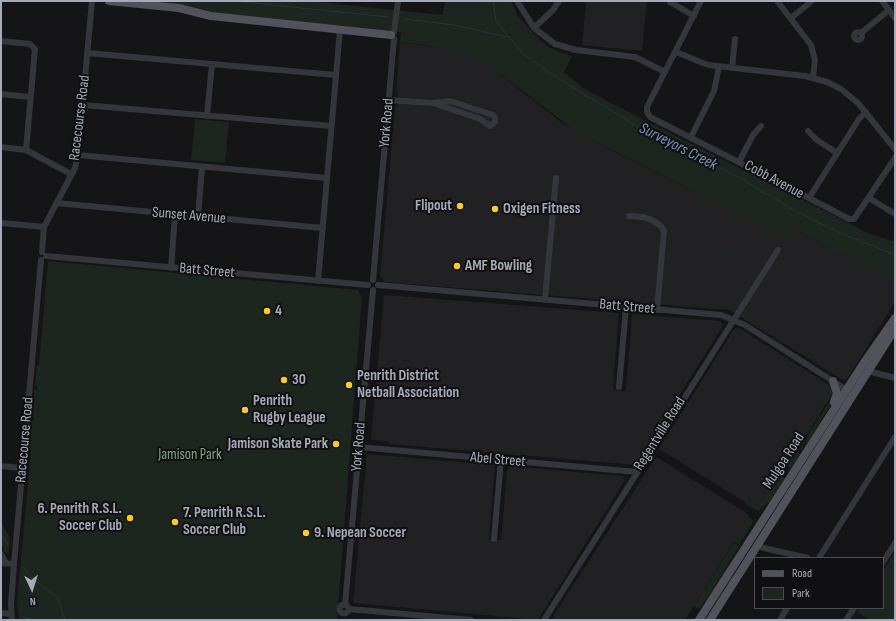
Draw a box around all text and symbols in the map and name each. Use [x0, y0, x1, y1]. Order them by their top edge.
street label: Racecourse Road [66, 74, 94, 162]
street label: York Road [376, 98, 398, 148]
water label: Surveyors Creek [636, 119, 720, 175]
street label: Cobb Avenue [741, 157, 807, 203]
place label: Flipout [415, 197, 452, 215]
place label: Oxigen Fitness [503, 200, 580, 218]
marker: Flipout [455, 201, 465, 211]
street label: Sunset Avenue [151, 204, 227, 228]
marker: Oxigen Fitness [490, 204, 500, 214]
place label: AMF Bowling [465, 257, 532, 275]
street label: Batt Street [178, 260, 236, 282]
marker: AMF Bowling [452, 261, 462, 271]
street label: Batt Street [598, 296, 656, 318]
place label: 4 [275, 302, 282, 320]
marker: 4 [262, 306, 272, 316]
place label: Penrith District Netball Association [357, 367, 459, 402]
place label: 30 [292, 371, 306, 389]
marker: 30 [279, 375, 289, 385]
marker: Penrith District Netball Association [344, 380, 354, 390]
place label: Penrith Rugby League [253, 392, 326, 427]
street label: Regentville Road [630, 394, 690, 474]
street label: Racecourse Road [12, 396, 38, 484]
marker: Penrith Rugby League [240, 405, 250, 415]
street label: York Road [348, 422, 370, 472]
street label: Mulgoa Road [759, 430, 809, 492]
place label: Jamison Skate Park [228, 435, 328, 453]
marker: Jamison Skate Park [331, 439, 341, 449]
park label: Jamison Park [158, 446, 222, 464]
street label: Abel Street [469, 449, 527, 471]
place label: 6. Penrith R.S.L. Soccer Club [37, 500, 122, 535]
place label: 7. Penrith R.S.L. Soccer Club [183, 504, 266, 539]
marker: 6. Penrith R.S.L. Soccer Club [125, 513, 135, 523]
marker: 7. Penrith R.S.L. Soccer Club [170, 517, 180, 527]
place label: 9. Nepean Soccer [314, 524, 406, 542]
marker: 9. Nepean Soccer [301, 528, 311, 538]
legend [754, 557, 884, 609]
text: Road [792, 566, 812, 581]
north arrow [12, 569, 52, 609]
text: Park [792, 586, 810, 601]
text: N [29, 595, 36, 608]

